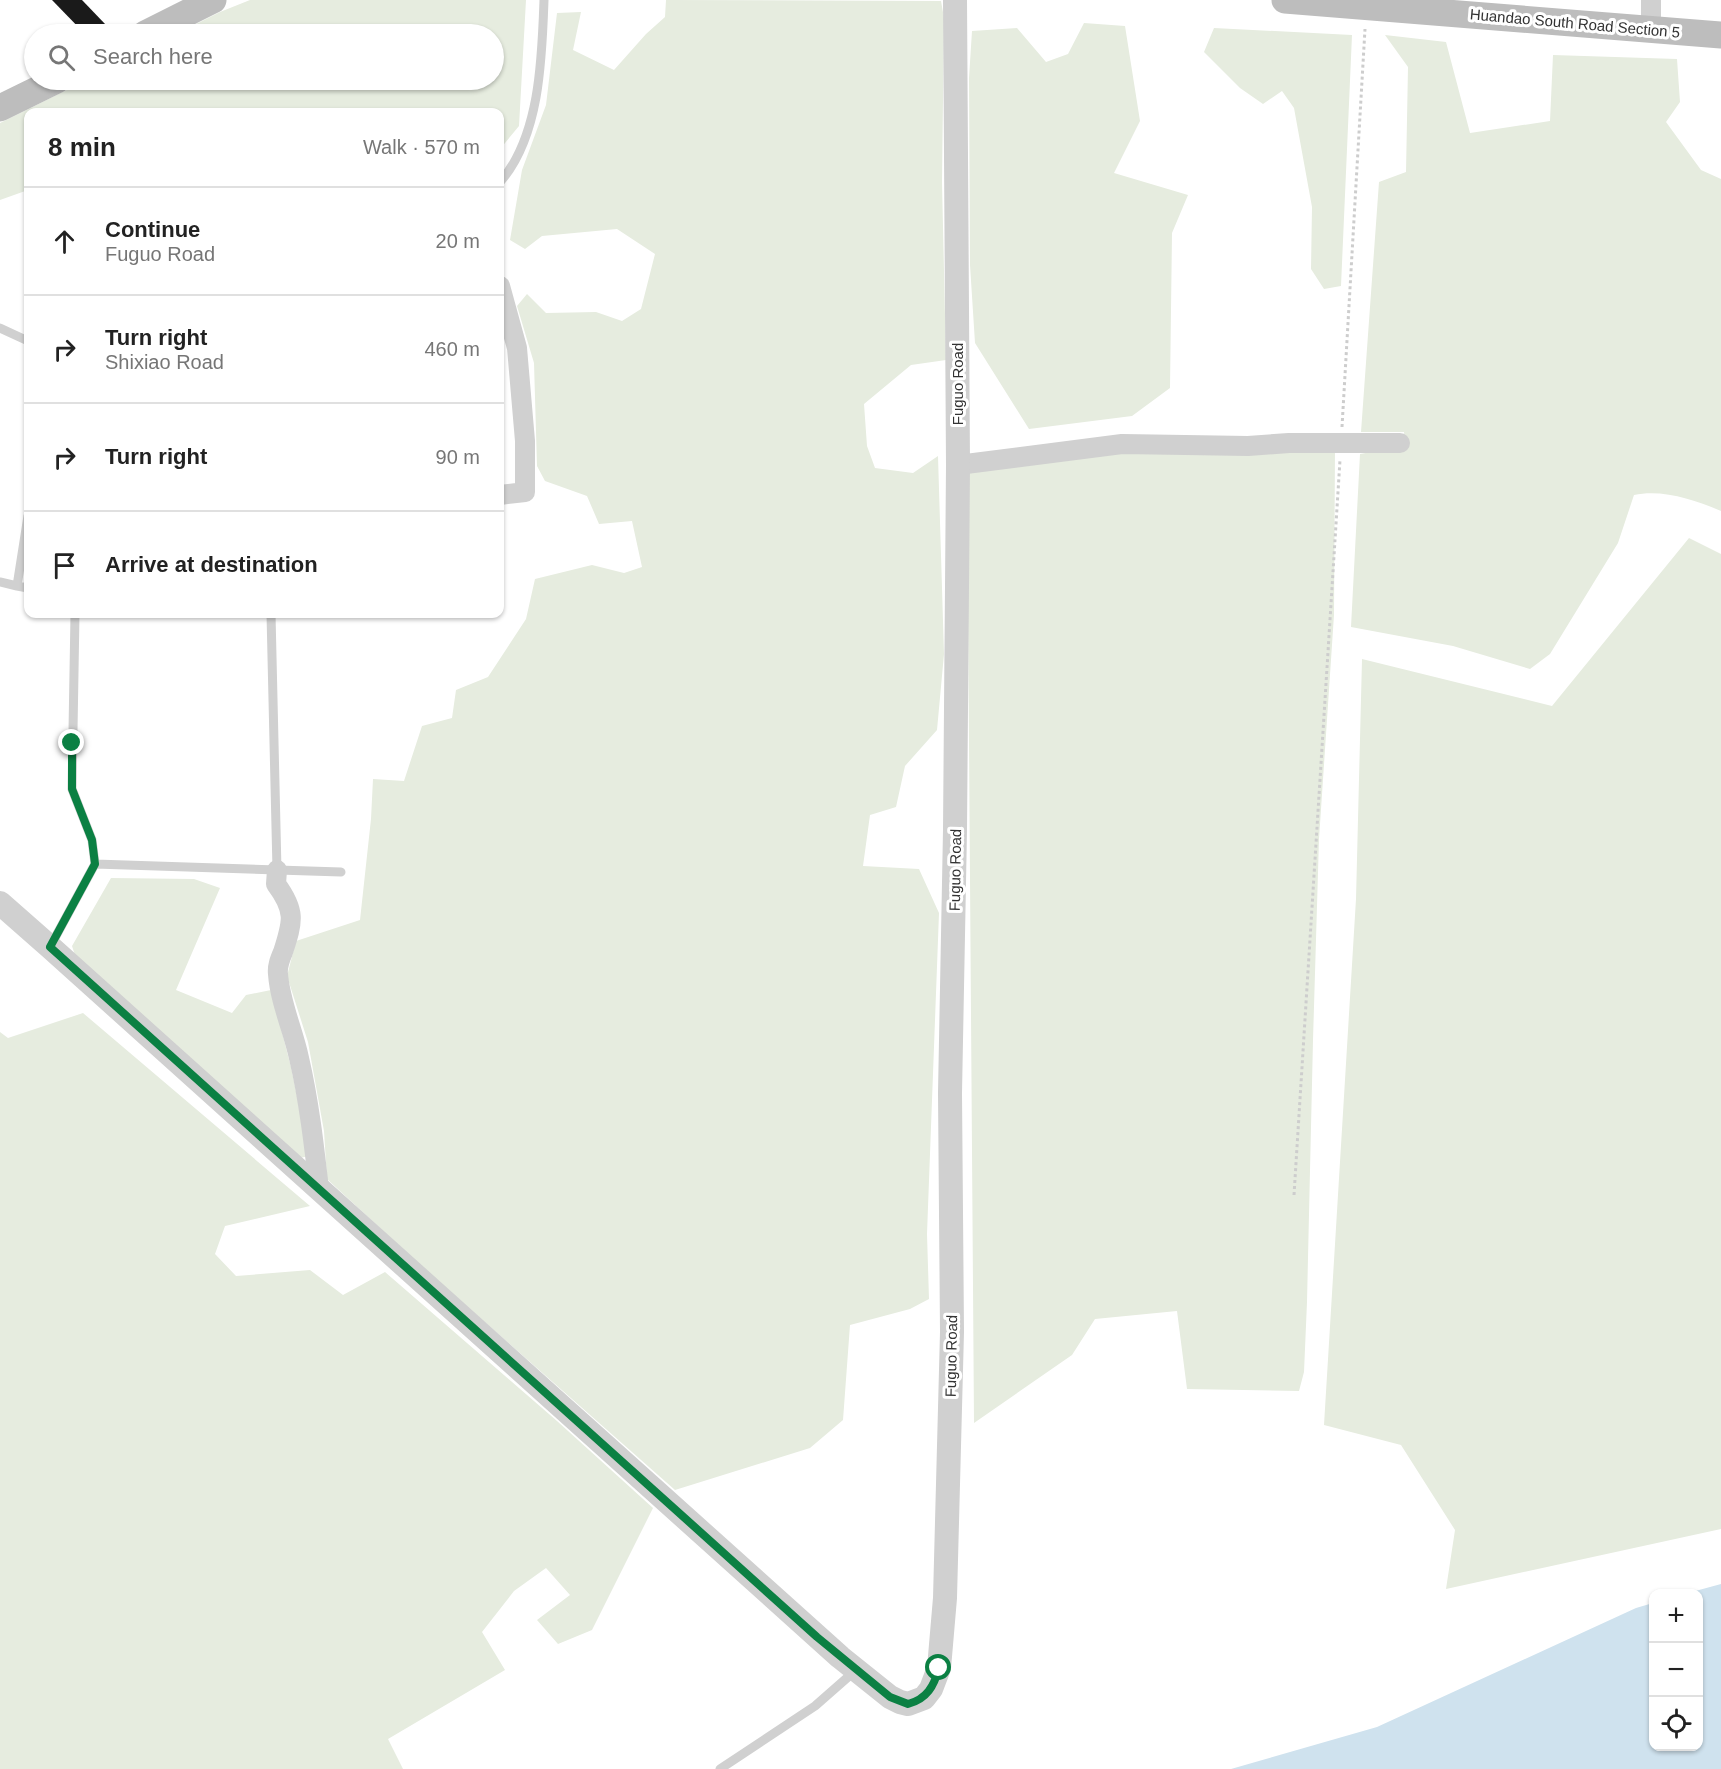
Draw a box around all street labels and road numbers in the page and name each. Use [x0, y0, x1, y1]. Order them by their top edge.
street label: Huandao South Road Section 5 [1469, 5, 1681, 41]
street label: Fuguo Road [949, 343, 966, 425]
street label: Fuguo Road [946, 829, 964, 911]
street label: Fuguo Road [942, 1315, 960, 1397]

